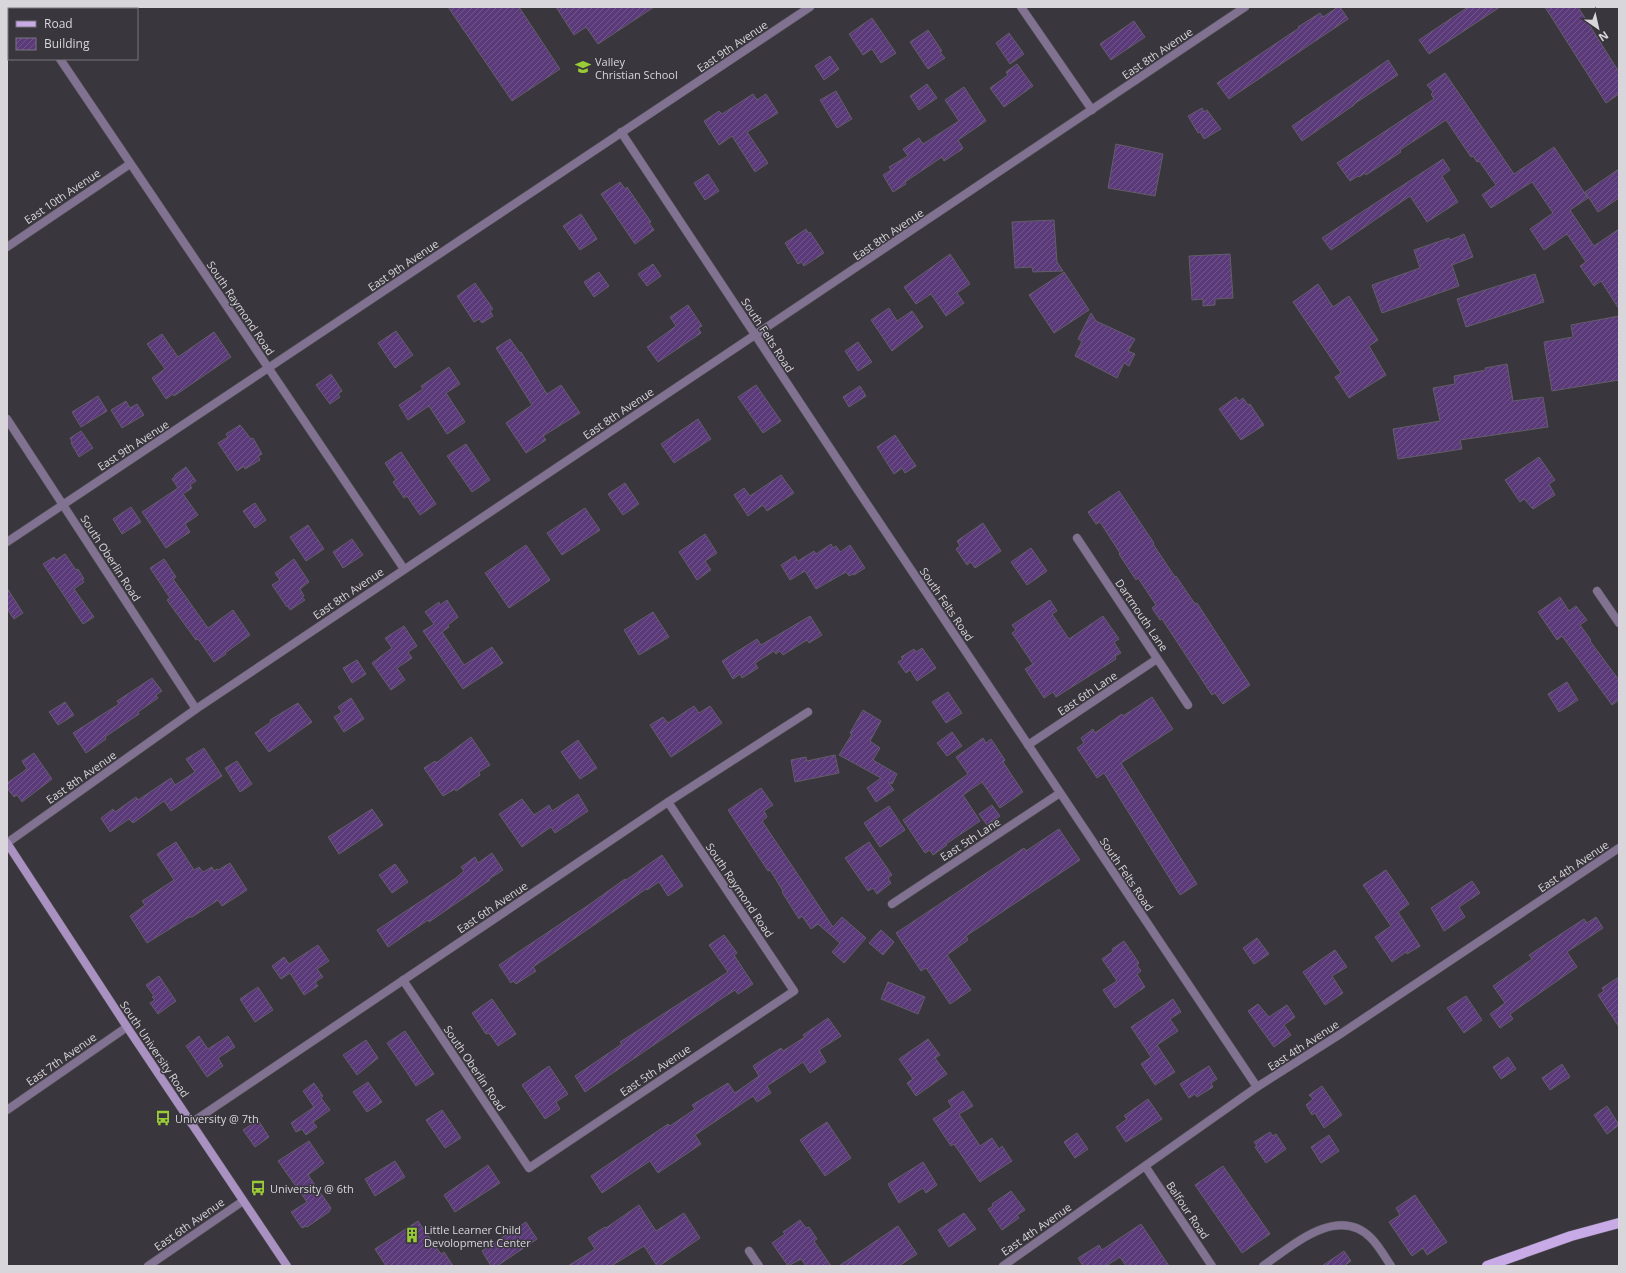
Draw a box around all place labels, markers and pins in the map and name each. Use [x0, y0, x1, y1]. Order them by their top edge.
place label: Valley Christian School [595, 54, 678, 82]
school or university icon: Valley Christian School [574, 58, 592, 76]
bus stop icon: University @ 7th [154, 1109, 172, 1127]
place label: University @ 7th [175, 1111, 259, 1126]
bus stop icon: University @ 6th [249, 1179, 267, 1197]
place label: University @ 6th [270, 1181, 354, 1196]
place label: Little Learner Child Devolopment Center [424, 1222, 531, 1250]
building icon: Little Learner Child Devolopment Center [403, 1226, 421, 1244]

